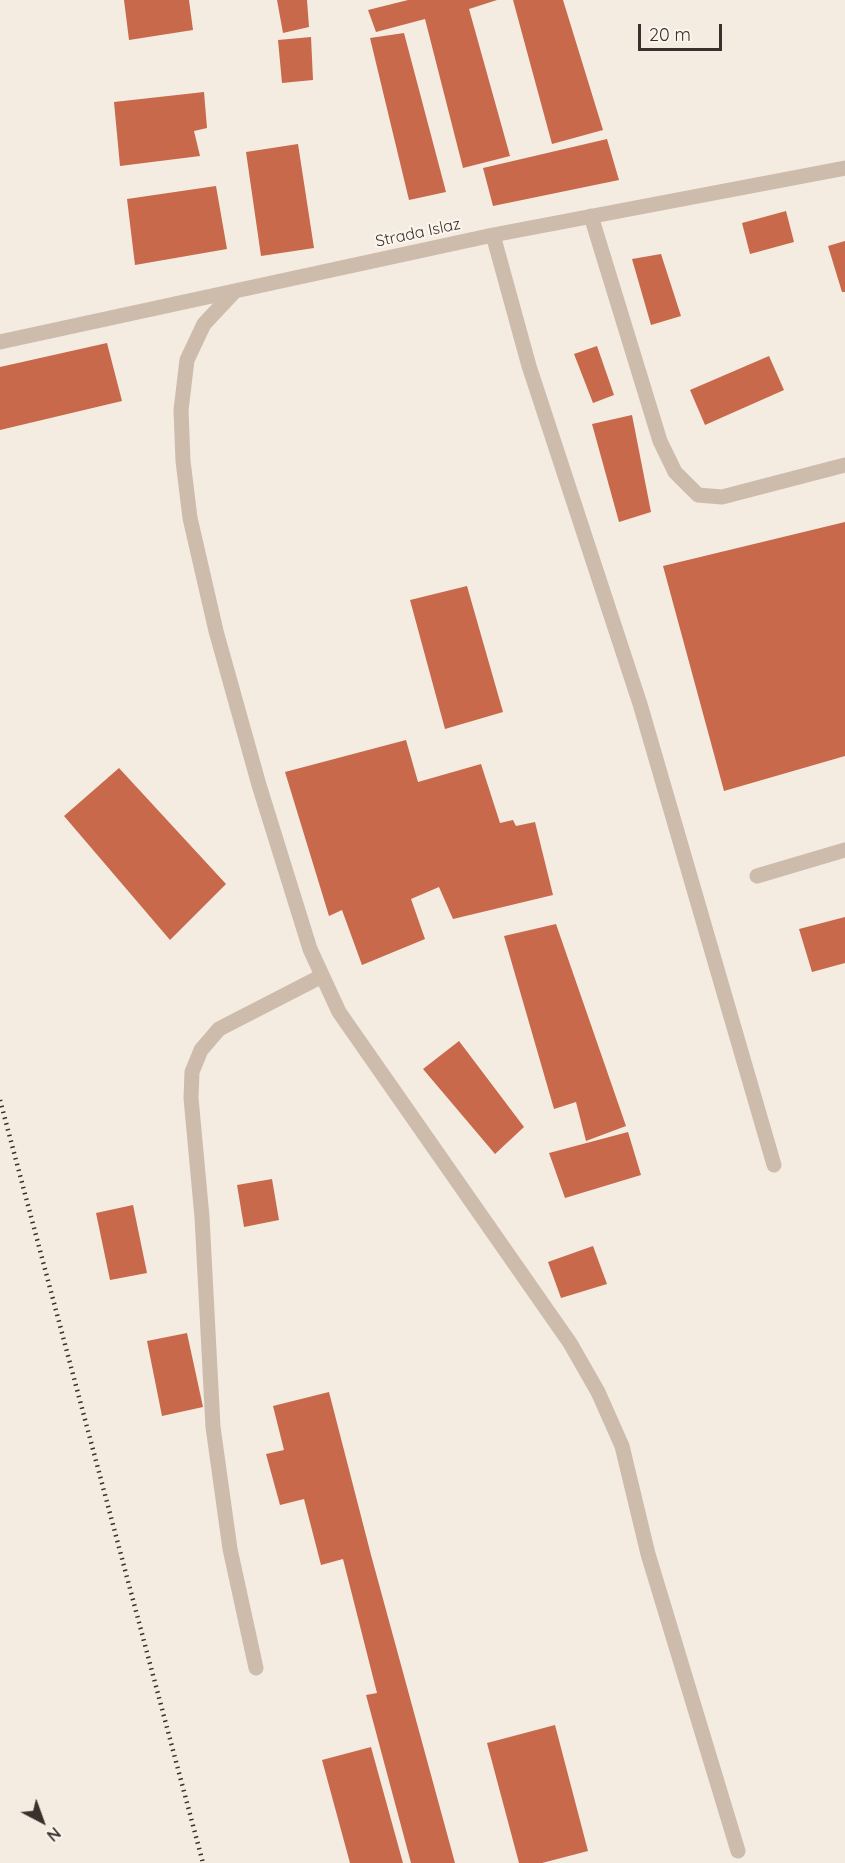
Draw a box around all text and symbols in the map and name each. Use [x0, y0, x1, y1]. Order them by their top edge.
scale bar [641, 12, 725, 50]
text: 20 m [649, 23, 691, 46]
street label: Strada Islaz [374, 215, 462, 251]
north arrow [12, 1791, 72, 1851]
text: N [43, 1823, 65, 1846]

